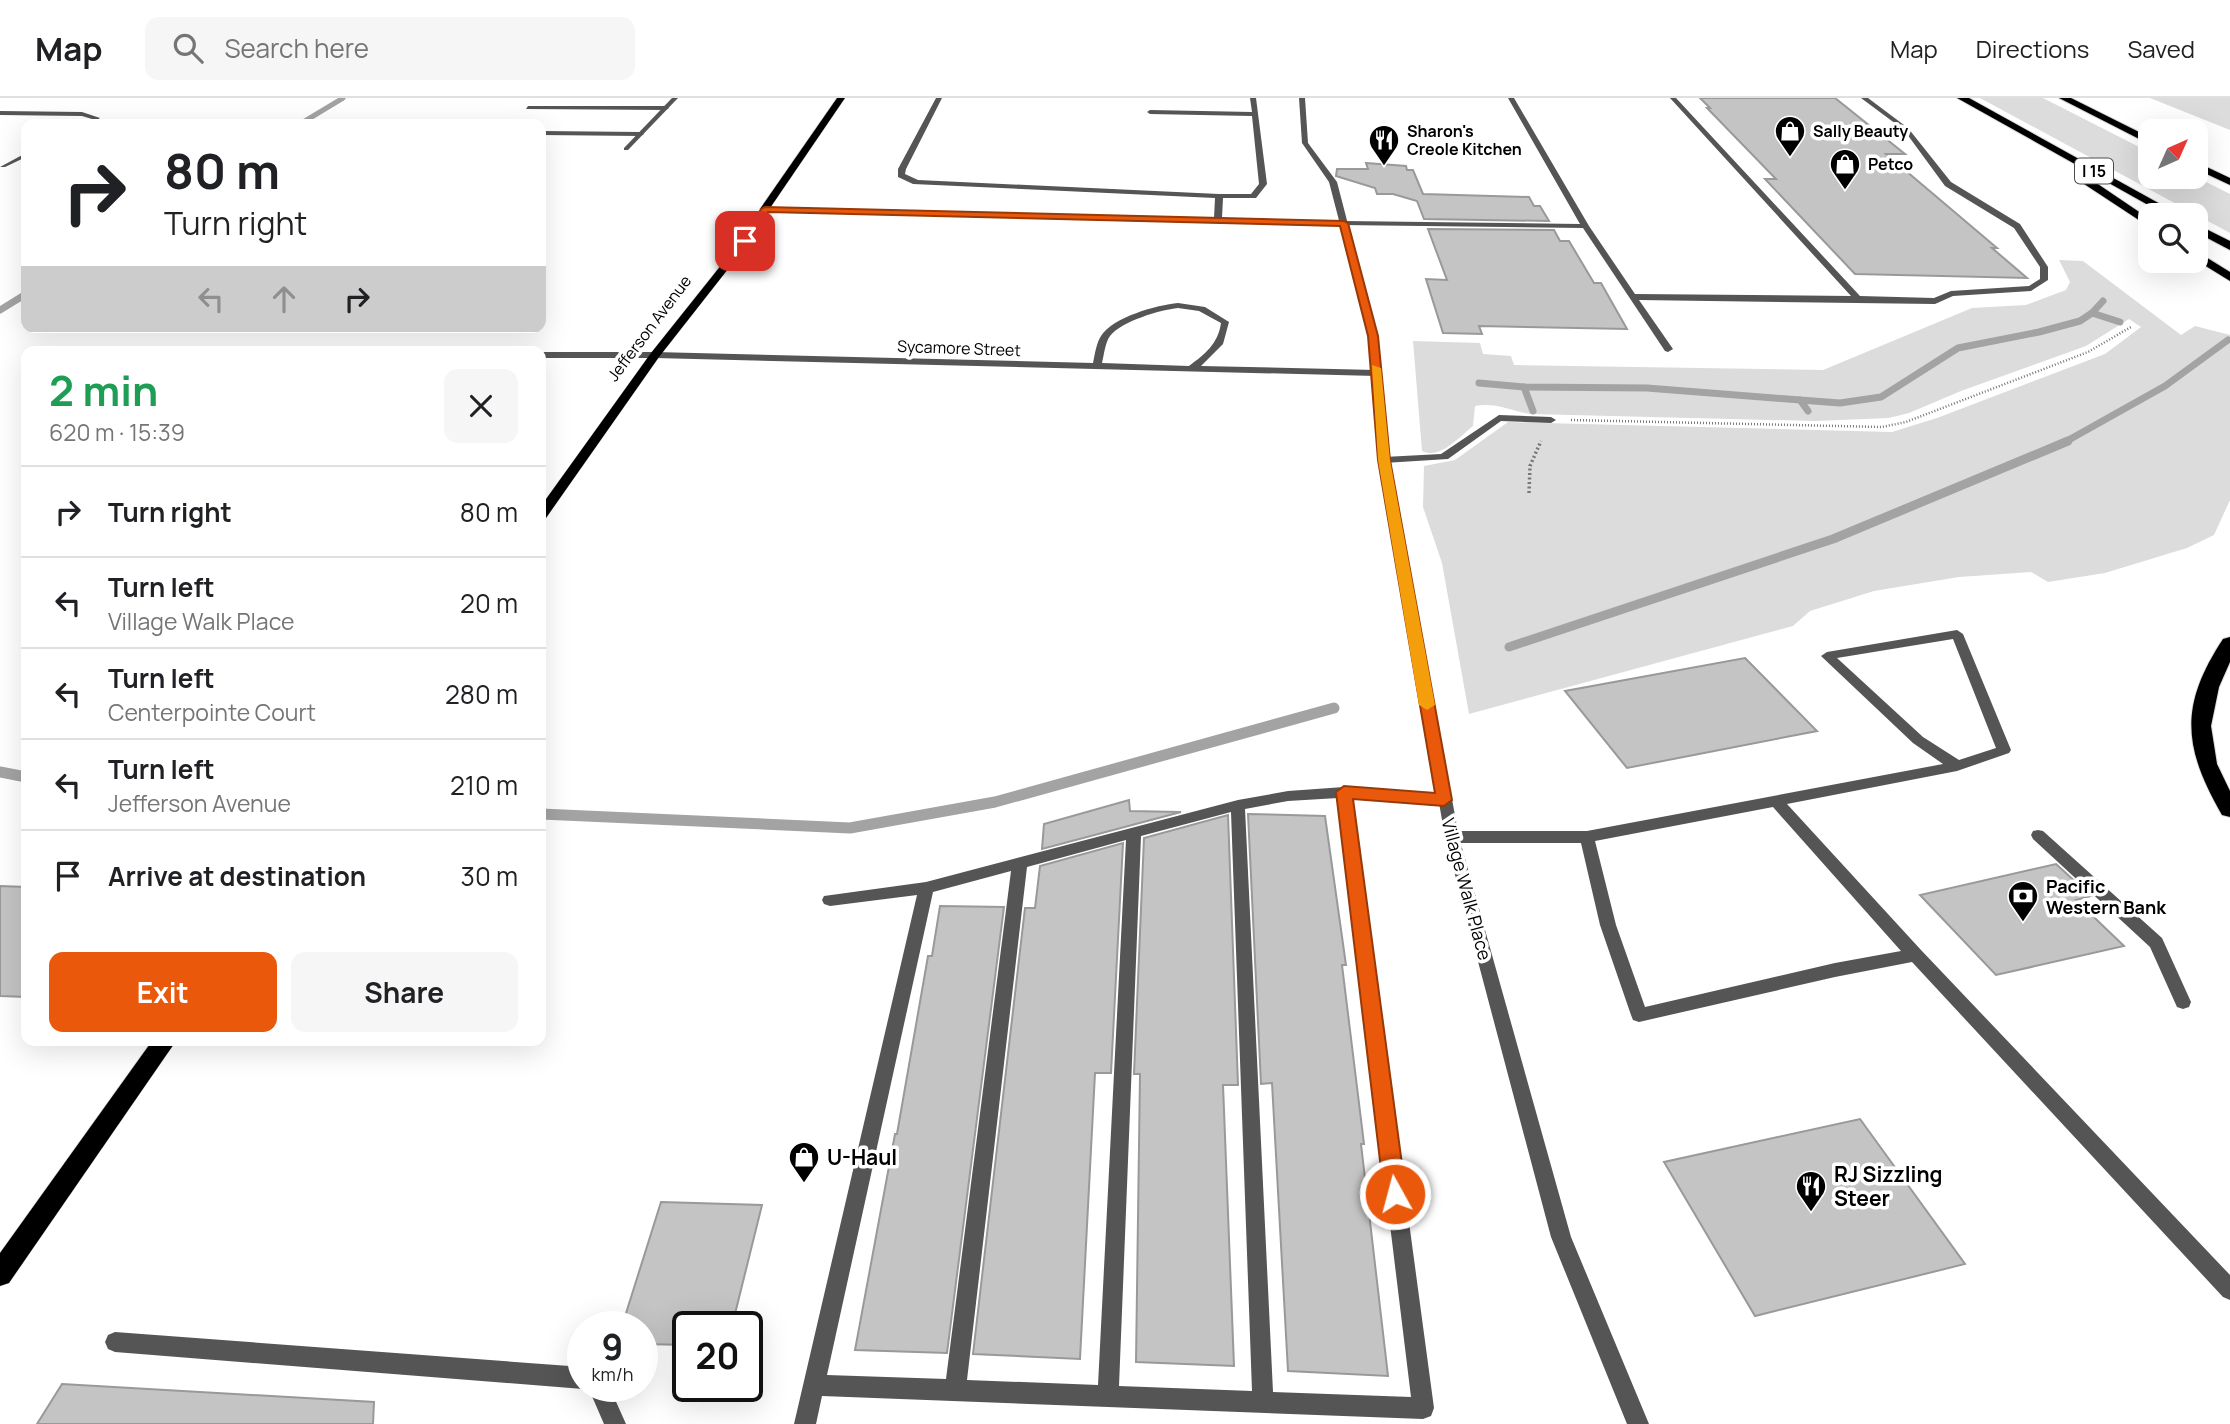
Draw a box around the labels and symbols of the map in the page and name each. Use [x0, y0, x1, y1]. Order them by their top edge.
shop icon: Sally Beauty [1773, 114, 1807, 158]
north arrow [2138, 119, 2208, 189]
place label: Sharon's Creole Kitchen [1407, 120, 1522, 160]
place label: Sally Beauty [1813, 120, 1908, 142]
restaurant icon: Sharon's Creole Kitchen [1367, 123, 1401, 167]
shop icon: Petco [1828, 147, 1862, 191]
place label: Petco [1868, 153, 1913, 175]
road number: I 15 [2075, 158, 2113, 184]
pin [715, 211, 775, 271]
street label: Jefferson Avenue [602, 271, 696, 385]
street label: Sycamore Street [897, 335, 1021, 361]
street label: Village Walk Place [1437, 815, 1497, 963]
place label: Pacific Western Bank [2046, 874, 2167, 919]
bank icon: Pacific Western Bank [2006, 879, 2040, 923]
shop icon: U-Haul [787, 1140, 821, 1184]
place label: U-Haul [827, 1143, 897, 1171]
position arrow [1358, 1157, 1432, 1231]
place label: RJ Sizzling Steer [1834, 1160, 1943, 1212]
restaurant icon: RJ Sizzling Steer [1794, 1169, 1828, 1213]
speed limit sign: 20 [672, 1311, 763, 1402]

